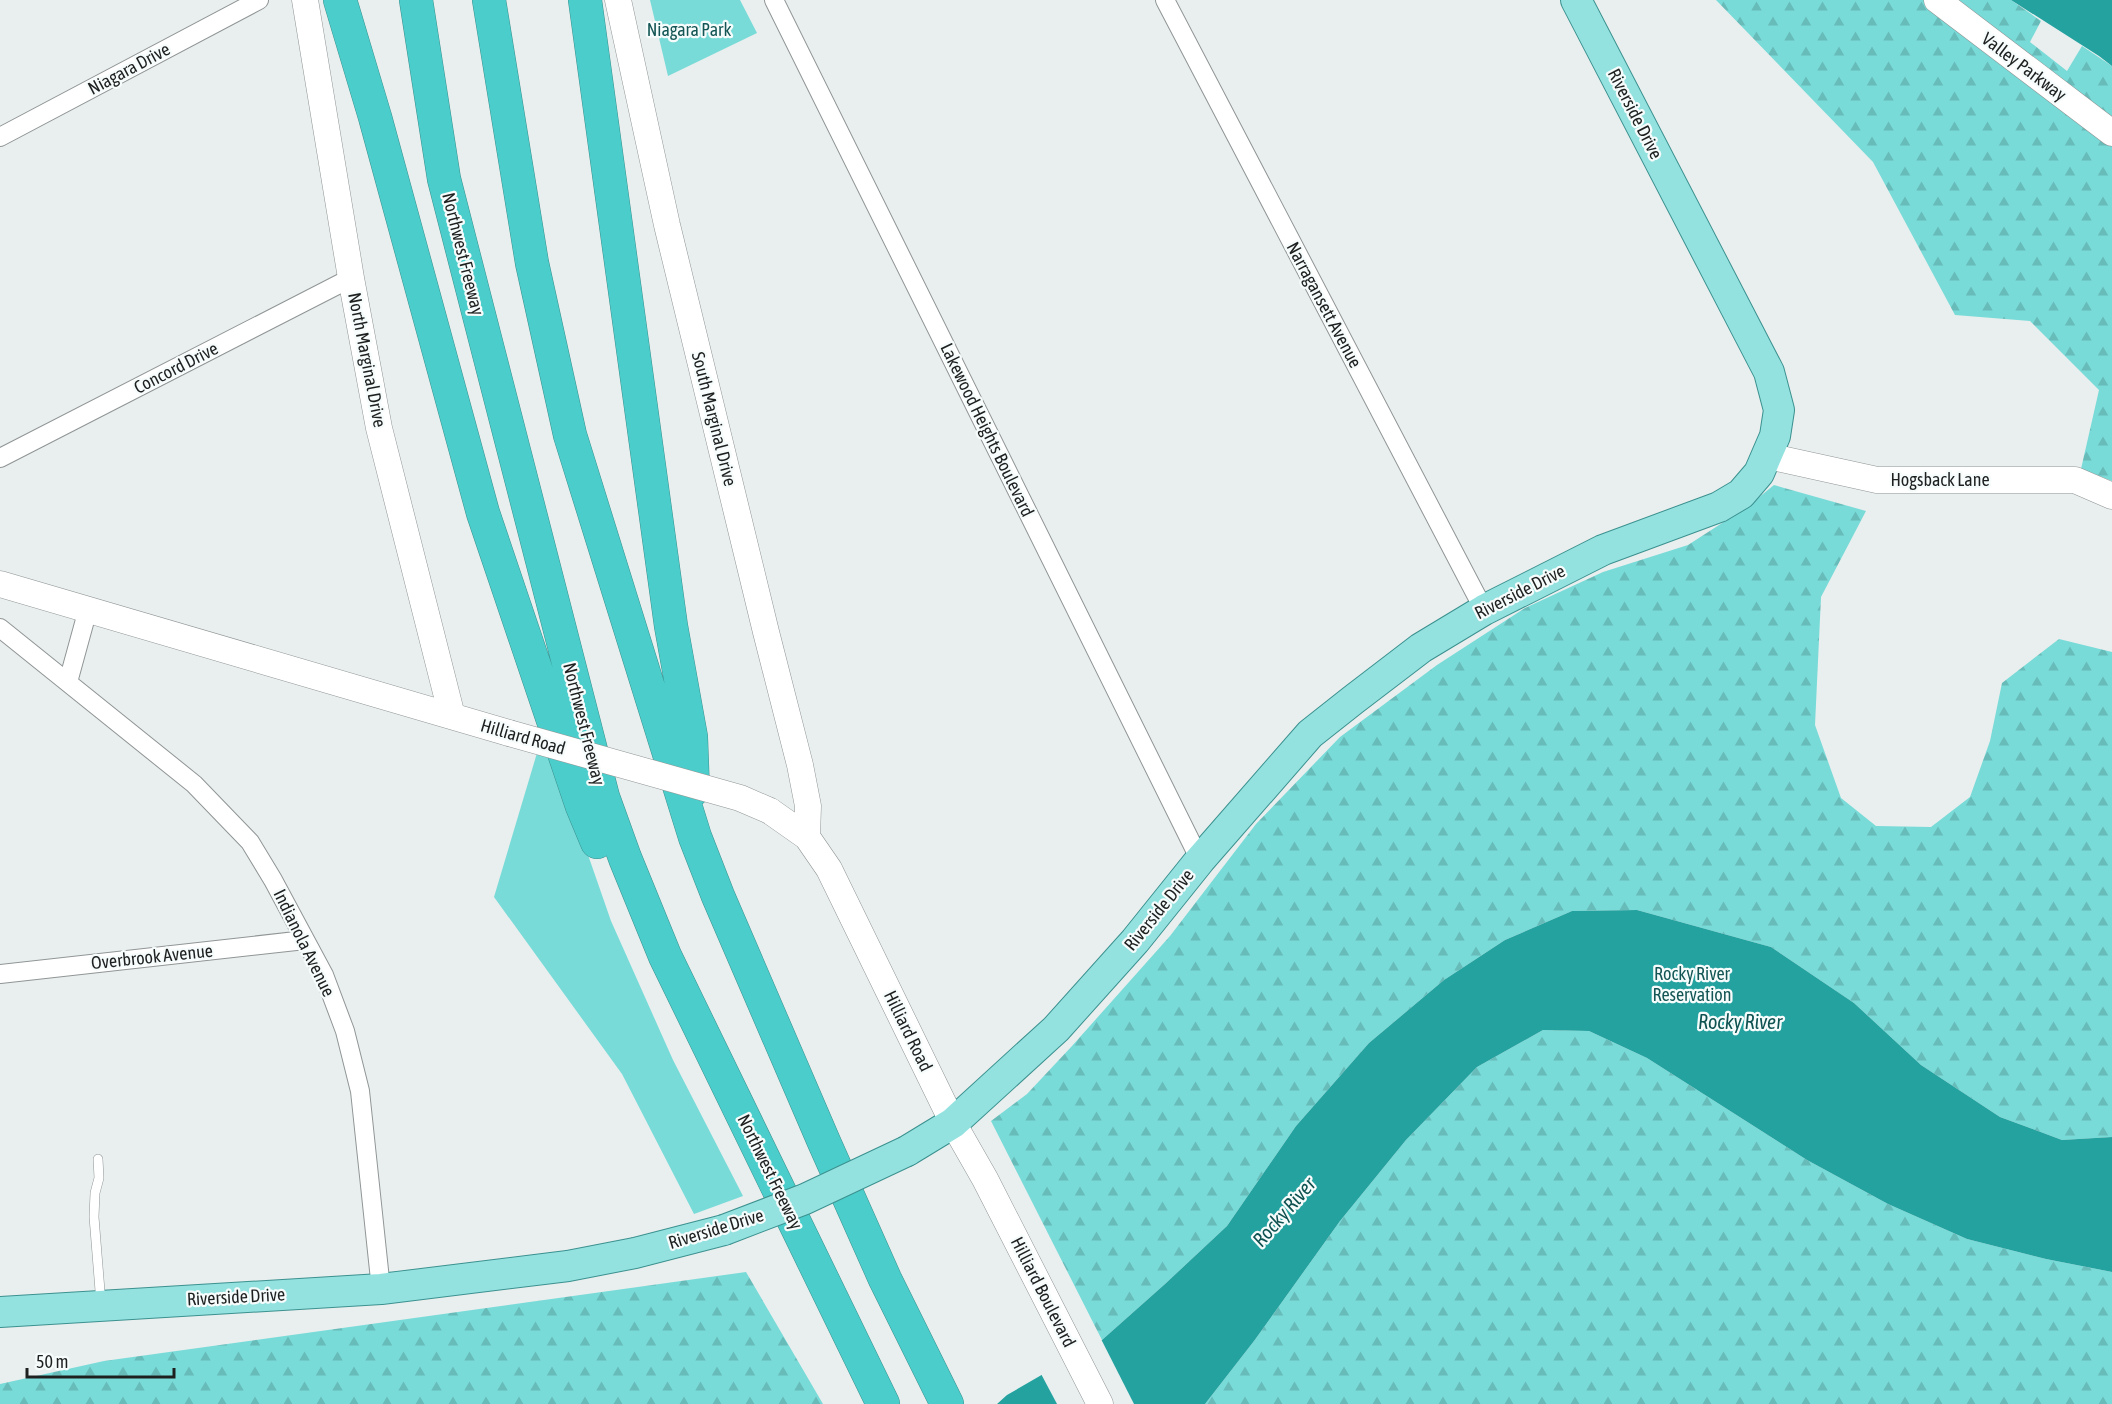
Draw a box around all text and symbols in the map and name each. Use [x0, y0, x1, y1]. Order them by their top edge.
park label: Niagara Park [647, 19, 731, 40]
street label: Valley Parkway [1978, 28, 2071, 105]
street label: Niagara Drive [84, 38, 173, 99]
street label: Riverside Drive [1604, 65, 1667, 162]
street label: Northwest Freeway [438, 190, 489, 317]
street label: Narragansett Avenue [1282, 238, 1366, 371]
street label: North Marginal Drive [344, 291, 391, 429]
street label: Concord Drive [130, 337, 221, 398]
street label: Lakewood Heights Boulevard [936, 340, 1039, 520]
street label: South Marginal Drive [688, 350, 741, 488]
street label: Hogsback Lane [1890, 469, 1990, 490]
street label: Riverside Drive [1471, 560, 1568, 623]
street label: Northwest Freeway [559, 660, 610, 787]
street label: Hilliard Road [478, 714, 568, 759]
street label: Riverside Drive [1119, 865, 1198, 955]
street label: Indianola Avenue [269, 886, 340, 1000]
street label: Overbrook Avenue [90, 940, 214, 973]
park label: Rocky River Reservation [1652, 963, 1732, 1005]
street label: Hilliard Road [880, 987, 937, 1075]
water label: Rocky River [1698, 1010, 1783, 1033]
street label: Northwest Freeway [734, 1111, 807, 1233]
water label: Rocky River [1247, 1172, 1321, 1251]
street label: Riverside Drive [666, 1204, 766, 1253]
street label: Hilliard Boulevard [1007, 1233, 1080, 1350]
street label: Riverside Drive [186, 1283, 286, 1310]
scale bar [27, 1341, 174, 1379]
text: 50 m [36, 1351, 68, 1372]

